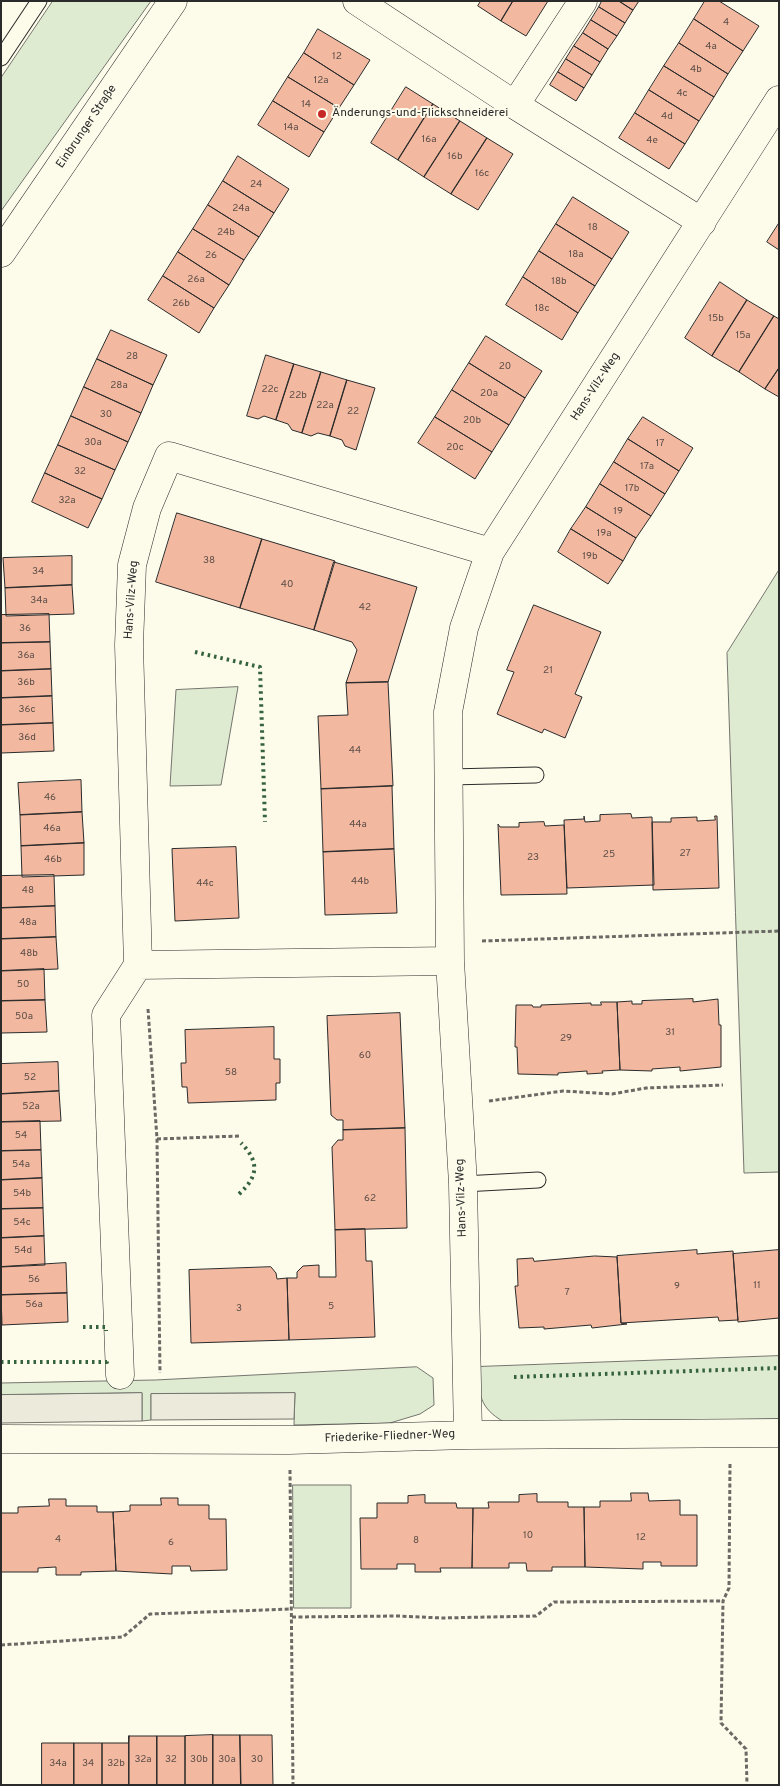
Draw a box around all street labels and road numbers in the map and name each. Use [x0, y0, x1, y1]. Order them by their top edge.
street label: Einbrunger Straße [54, 82, 120, 172]
street label: Hans-Vilz-Weg [568, 350, 624, 424]
street label: Hans-Vilz-Weg [122, 560, 142, 640]
street label: Hans-Vilz-Weg [453, 1158, 471, 1238]
street label: Friederike-Fliedner-Weg [325, 1428, 455, 1446]

